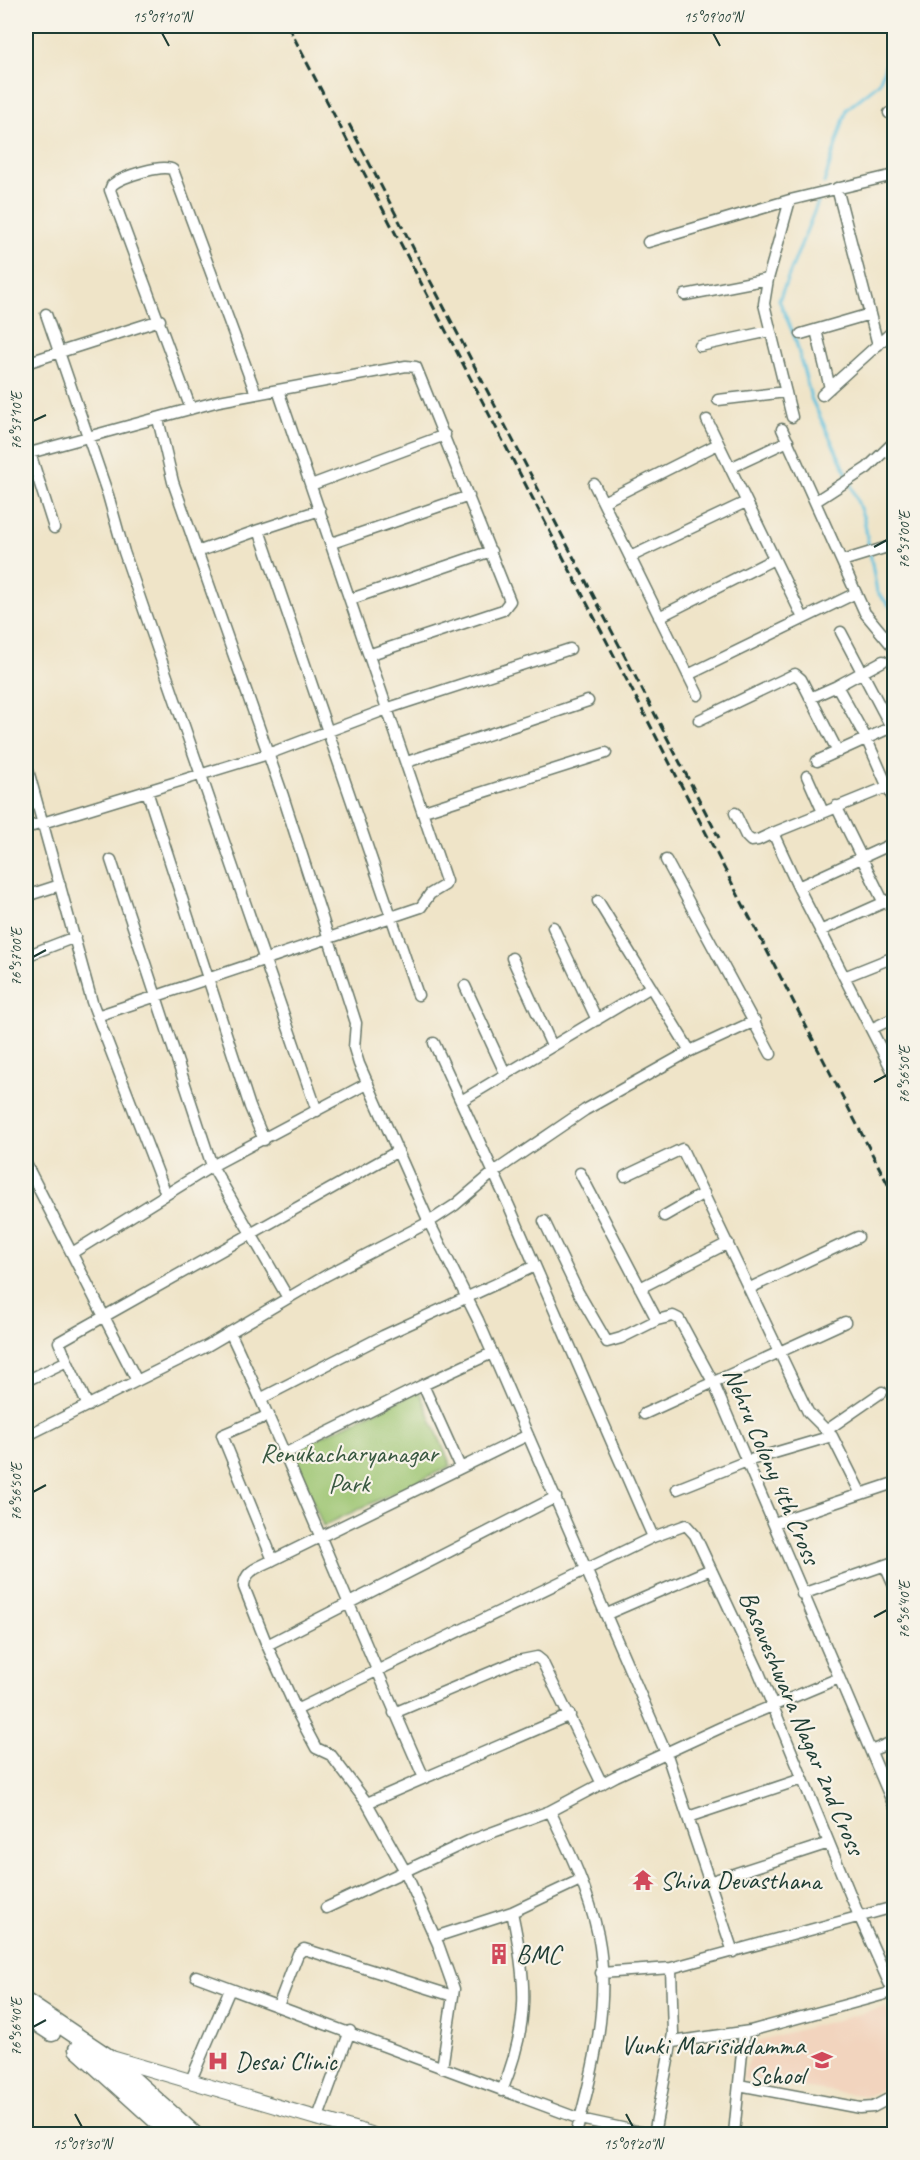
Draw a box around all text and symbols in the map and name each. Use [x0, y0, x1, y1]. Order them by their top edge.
text: 15°09'10"N [132, 8, 195, 27]
text: 15°09'00"N [683, 8, 746, 27]
text: 76°57'10"E [7, 390, 26, 450]
text: 76°57'00"E [895, 509, 914, 569]
text: 76°57'00"E [7, 926, 26, 986]
text: 76°56'50"E [895, 1044, 914, 1104]
street label: Nehru Colony 4th Cross [716, 1363, 829, 1571]
park label: Renukacharyanagar Park [260, 1437, 440, 1500]
text: 76°56'50"E [7, 1461, 26, 1521]
text: 76°56'40"E [895, 1579, 914, 1639]
street label: Basaveshwara Nagar 2nd Cross [731, 1586, 873, 1862]
place label: Shiva Devasthana [660, 1864, 823, 1897]
temple icon: Shiva Devasthana [631, 1868, 655, 1892]
place label: BMC [516, 1938, 564, 1971]
building icon: BMC [487, 1942, 511, 1966]
text: 76°56'40"E [7, 1996, 26, 2056]
place label: Vunki Marisiddamma School [621, 2029, 810, 2092]
place label: Desai Clinic [235, 2045, 339, 2078]
school or university icon: Vunki Marisiddamma School [810, 2048, 834, 2072]
hospital icon: Desai Clinic [206, 2049, 230, 2073]
text: 15°09'30"N [52, 2135, 115, 2154]
text: 15°09'20"N [603, 2135, 666, 2154]

